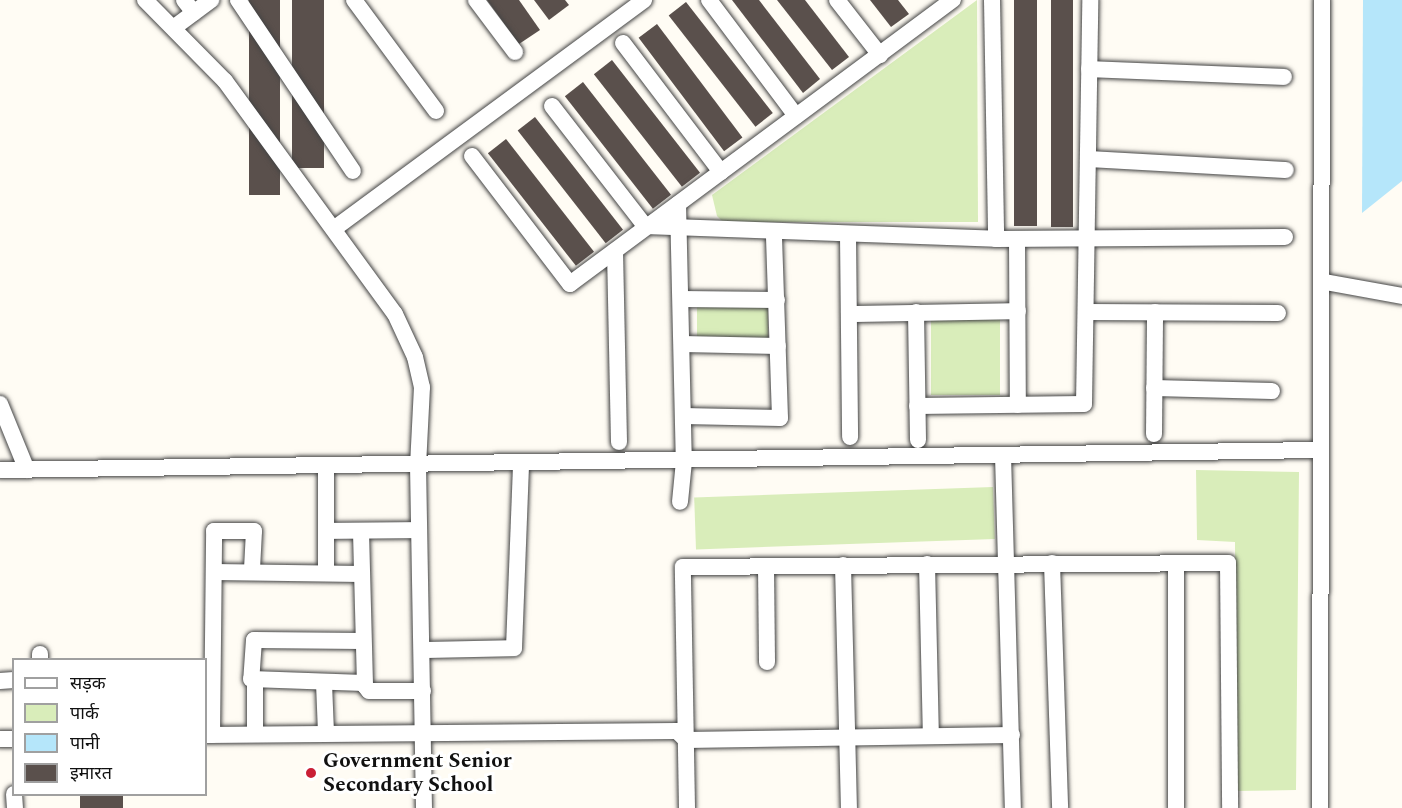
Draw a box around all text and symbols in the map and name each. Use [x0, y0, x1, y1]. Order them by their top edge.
legend [12, 658, 207, 796]
text: सड़क [70, 670, 106, 697]
text: पार्क [70, 700, 99, 727]
text: पानी [70, 730, 100, 757]
place label: Government Senior Secondary School [323, 748, 512, 798]
text: इमारत [70, 760, 112, 787]
marker: Government Senior Secondary School [304, 766, 318, 780]

